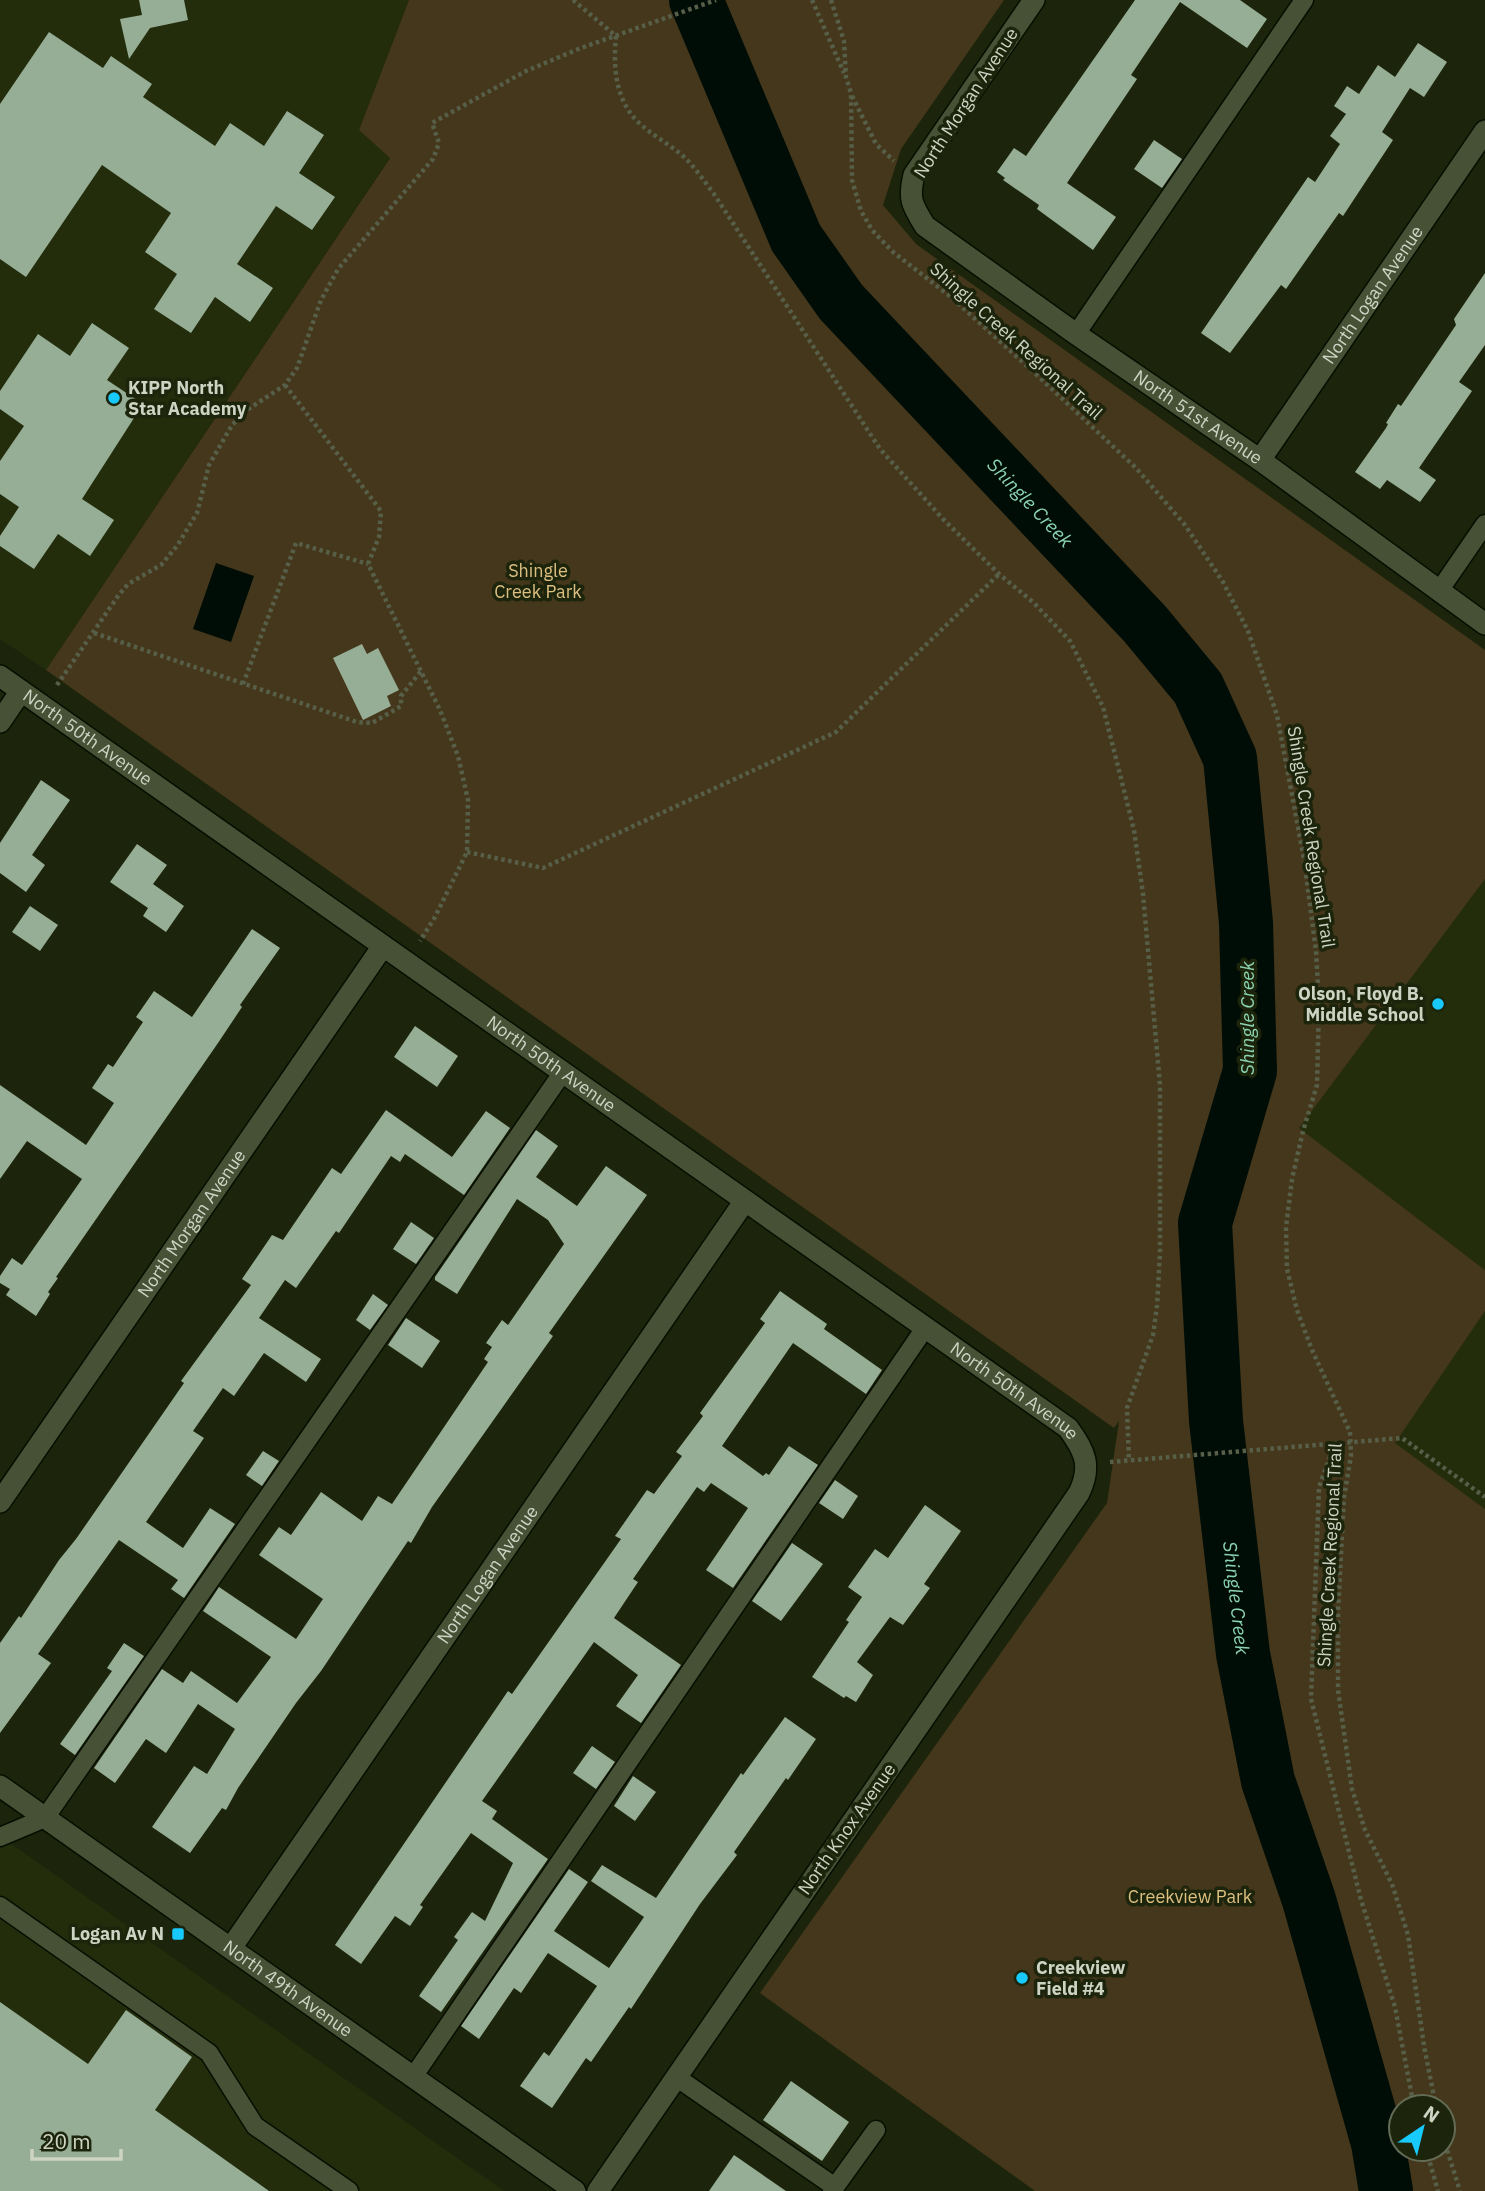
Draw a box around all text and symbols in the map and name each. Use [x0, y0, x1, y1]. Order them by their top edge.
street label: North Morgan Avenue [908, 23, 1023, 182]
street label: North Logan Avenue [1317, 221, 1428, 368]
street label: Shingle Creek Regional Trail [925, 257, 1107, 424]
street label: North 51st Avenue [1129, 365, 1267, 469]
place label: KIPP North Star Academy [128, 376, 247, 420]
marker: KIPP North Star Academy [106, 390, 122, 406]
water label: Shingle Creek [982, 453, 1079, 553]
park label: Shingle Creek Park [494, 559, 582, 603]
street label: North 50th Avenue [19, 684, 157, 791]
street label: Shingle Creek Regional Trail [1283, 724, 1340, 950]
water label: Shingle Creek [1235, 960, 1259, 1075]
place label: Olson, Floyd B. Middle School [1298, 982, 1425, 1026]
marker: Olson, Floyd B. Middle School [1430, 996, 1446, 1012]
street label: North 50th Avenue [482, 1010, 621, 1117]
street label: North Morgan Avenue [132, 1145, 250, 1302]
street label: North 50th Avenue [946, 1337, 1085, 1444]
street label: Shingle Creek Regional Trail [1312, 1442, 1347, 1668]
street label: North Logan Avenue [432, 1501, 543, 1648]
water label: Shingle Creek [1218, 1540, 1255, 1657]
street label: North Knox Avenue [793, 1759, 901, 1899]
park label: Creekview Park [1128, 1885, 1253, 1908]
place label: Logan Av N [71, 1922, 164, 1945]
marker: Logan Av N [170, 1926, 186, 1942]
street label: North 49th Avenue [219, 1935, 357, 2042]
place label: Creekview Field #4 [1036, 1956, 1125, 2000]
marker: Creekview Field #4 [1014, 1970, 1030, 1986]
north arrow [1387, 2093, 1457, 2163]
text: N [1419, 2100, 1444, 2128]
scale bar [32, 2118, 121, 2162]
text: 20 m [42, 2127, 91, 2155]

